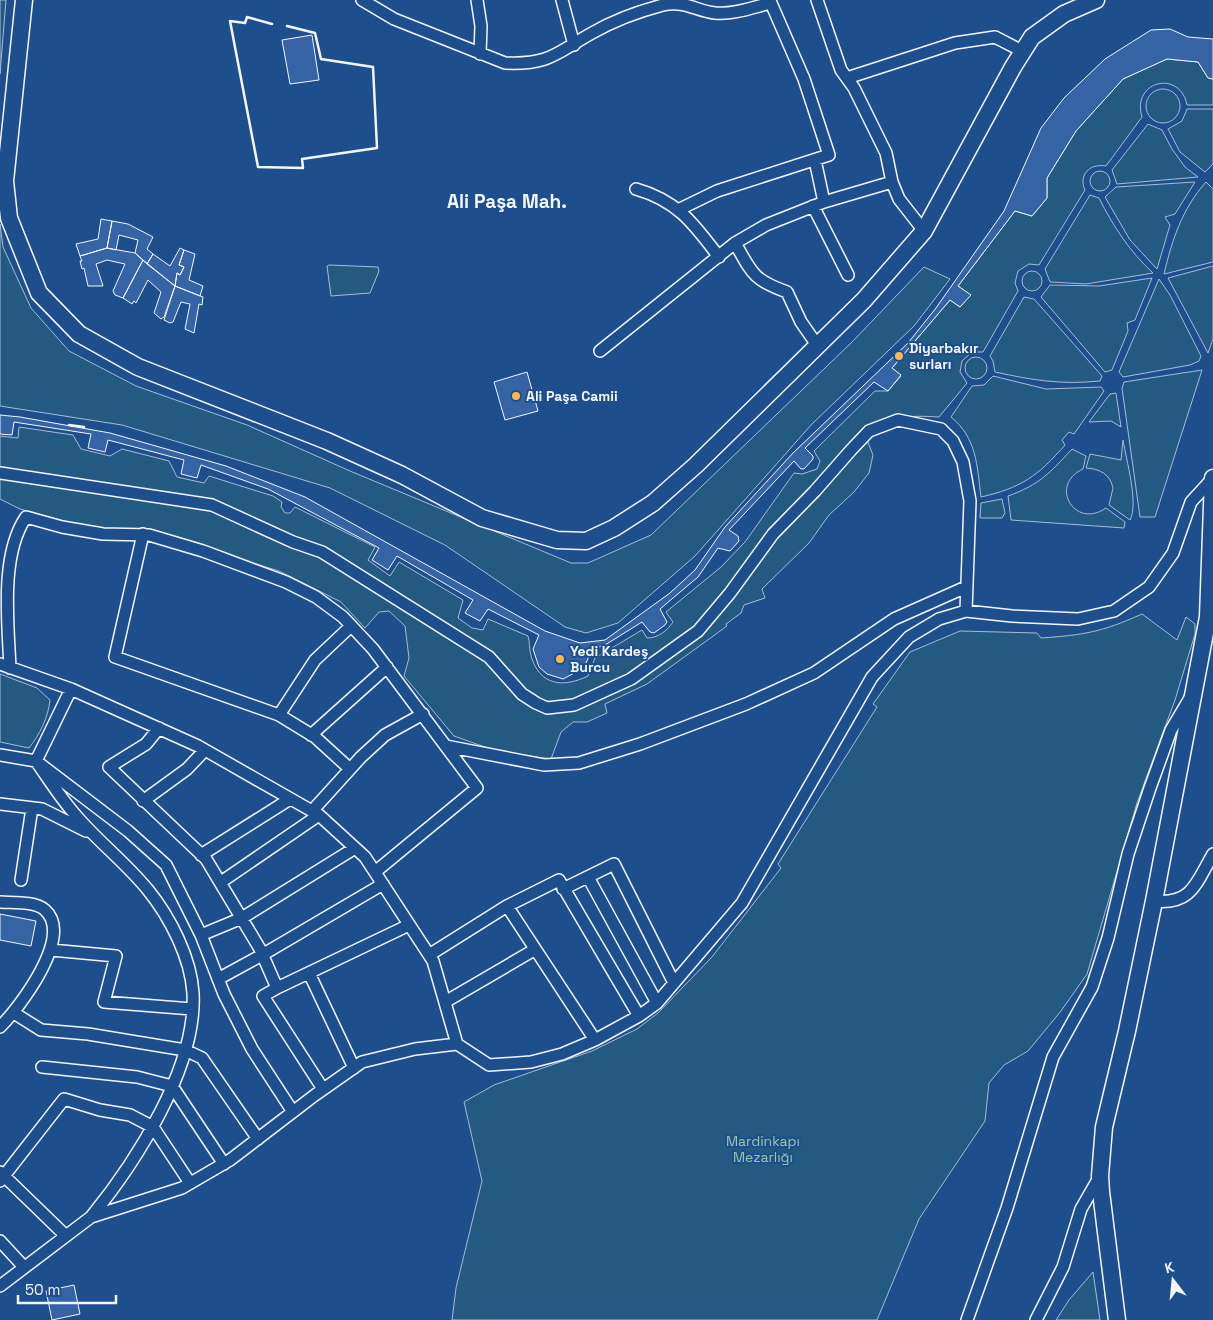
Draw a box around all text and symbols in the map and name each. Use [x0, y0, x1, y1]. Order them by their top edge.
district label: Ali Paşa Mah. [447, 189, 567, 214]
place label: Diyarbakır surları [909, 339, 979, 373]
marker: Diyarbakır surları [893, 350, 905, 362]
place label: Ali Paşa Camii [526, 387, 618, 405]
marker: Ali Paşa Camii [510, 390, 522, 402]
place label: Yedi Kardeş Burcu [570, 642, 648, 676]
marker: Yedi Kardeş Burcu [554, 653, 566, 665]
park label: Mardinkapı Mezarlığı [726, 1132, 800, 1166]
north arrow [1148, 1255, 1198, 1305]
text: K [1163, 1258, 1176, 1277]
scale bar [18, 1272, 115, 1304]
text: 50 m [25, 1280, 60, 1299]

